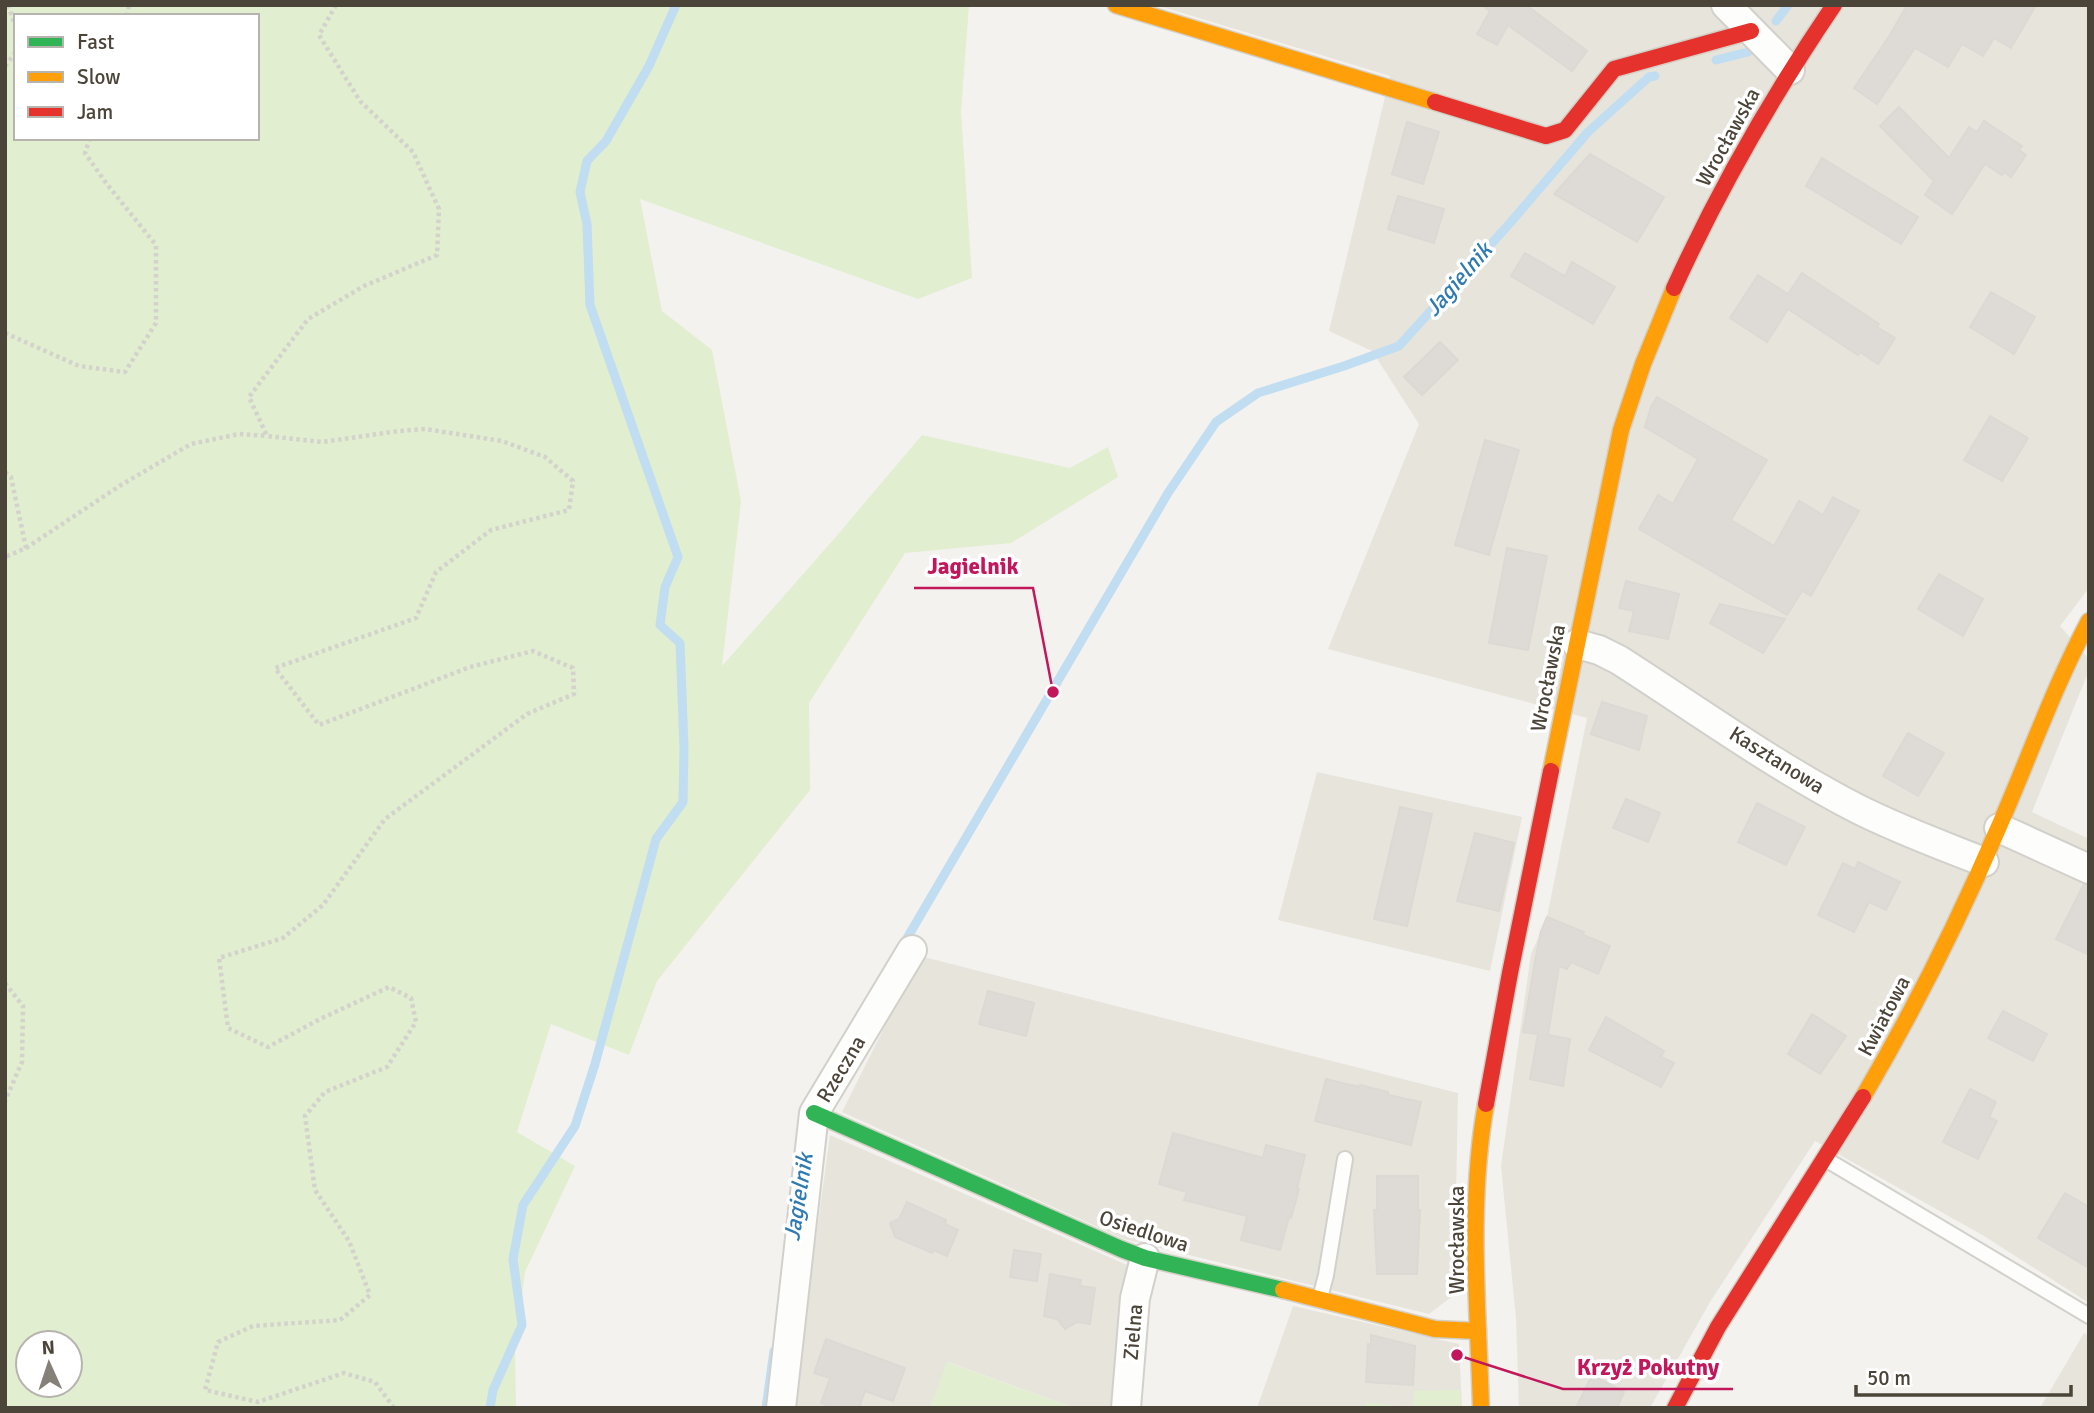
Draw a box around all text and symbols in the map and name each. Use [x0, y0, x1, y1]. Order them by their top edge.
legend [14, 14, 259, 140]
text: Fast [77, 29, 114, 55]
text: Slow [77, 64, 121, 90]
street label: Wrocławska [1690, 83, 1766, 191]
text: Jam [77, 99, 113, 125]
water label: Jagielnik [1419, 235, 1500, 322]
callout: Jagielnik [914, 544, 1033, 588]
text: Jagielnik [927, 552, 1019, 581]
street label: Wrocławska [1525, 622, 1571, 734]
street label: Kasztanowa [1725, 720, 1829, 800]
street label: Kwiatowa [1852, 971, 1916, 1061]
street label: Rzeczna [811, 1031, 871, 1107]
water label: Jagielnik [777, 1149, 820, 1243]
street label: Wrocławska [1444, 1186, 1470, 1294]
street label: Osiedlowa [1096, 1204, 1192, 1258]
street label: Zielna [1118, 1303, 1148, 1361]
north arrow [14, 1329, 84, 1399]
text: N [41, 1336, 55, 1360]
callout: Krzyż Pokutny [1563, 1345, 1733, 1389]
text: Krzyż Pokutny [1577, 1353, 1720, 1382]
scale bar [1856, 1354, 2071, 1398]
text: 50 m [1867, 1365, 1911, 1391]

